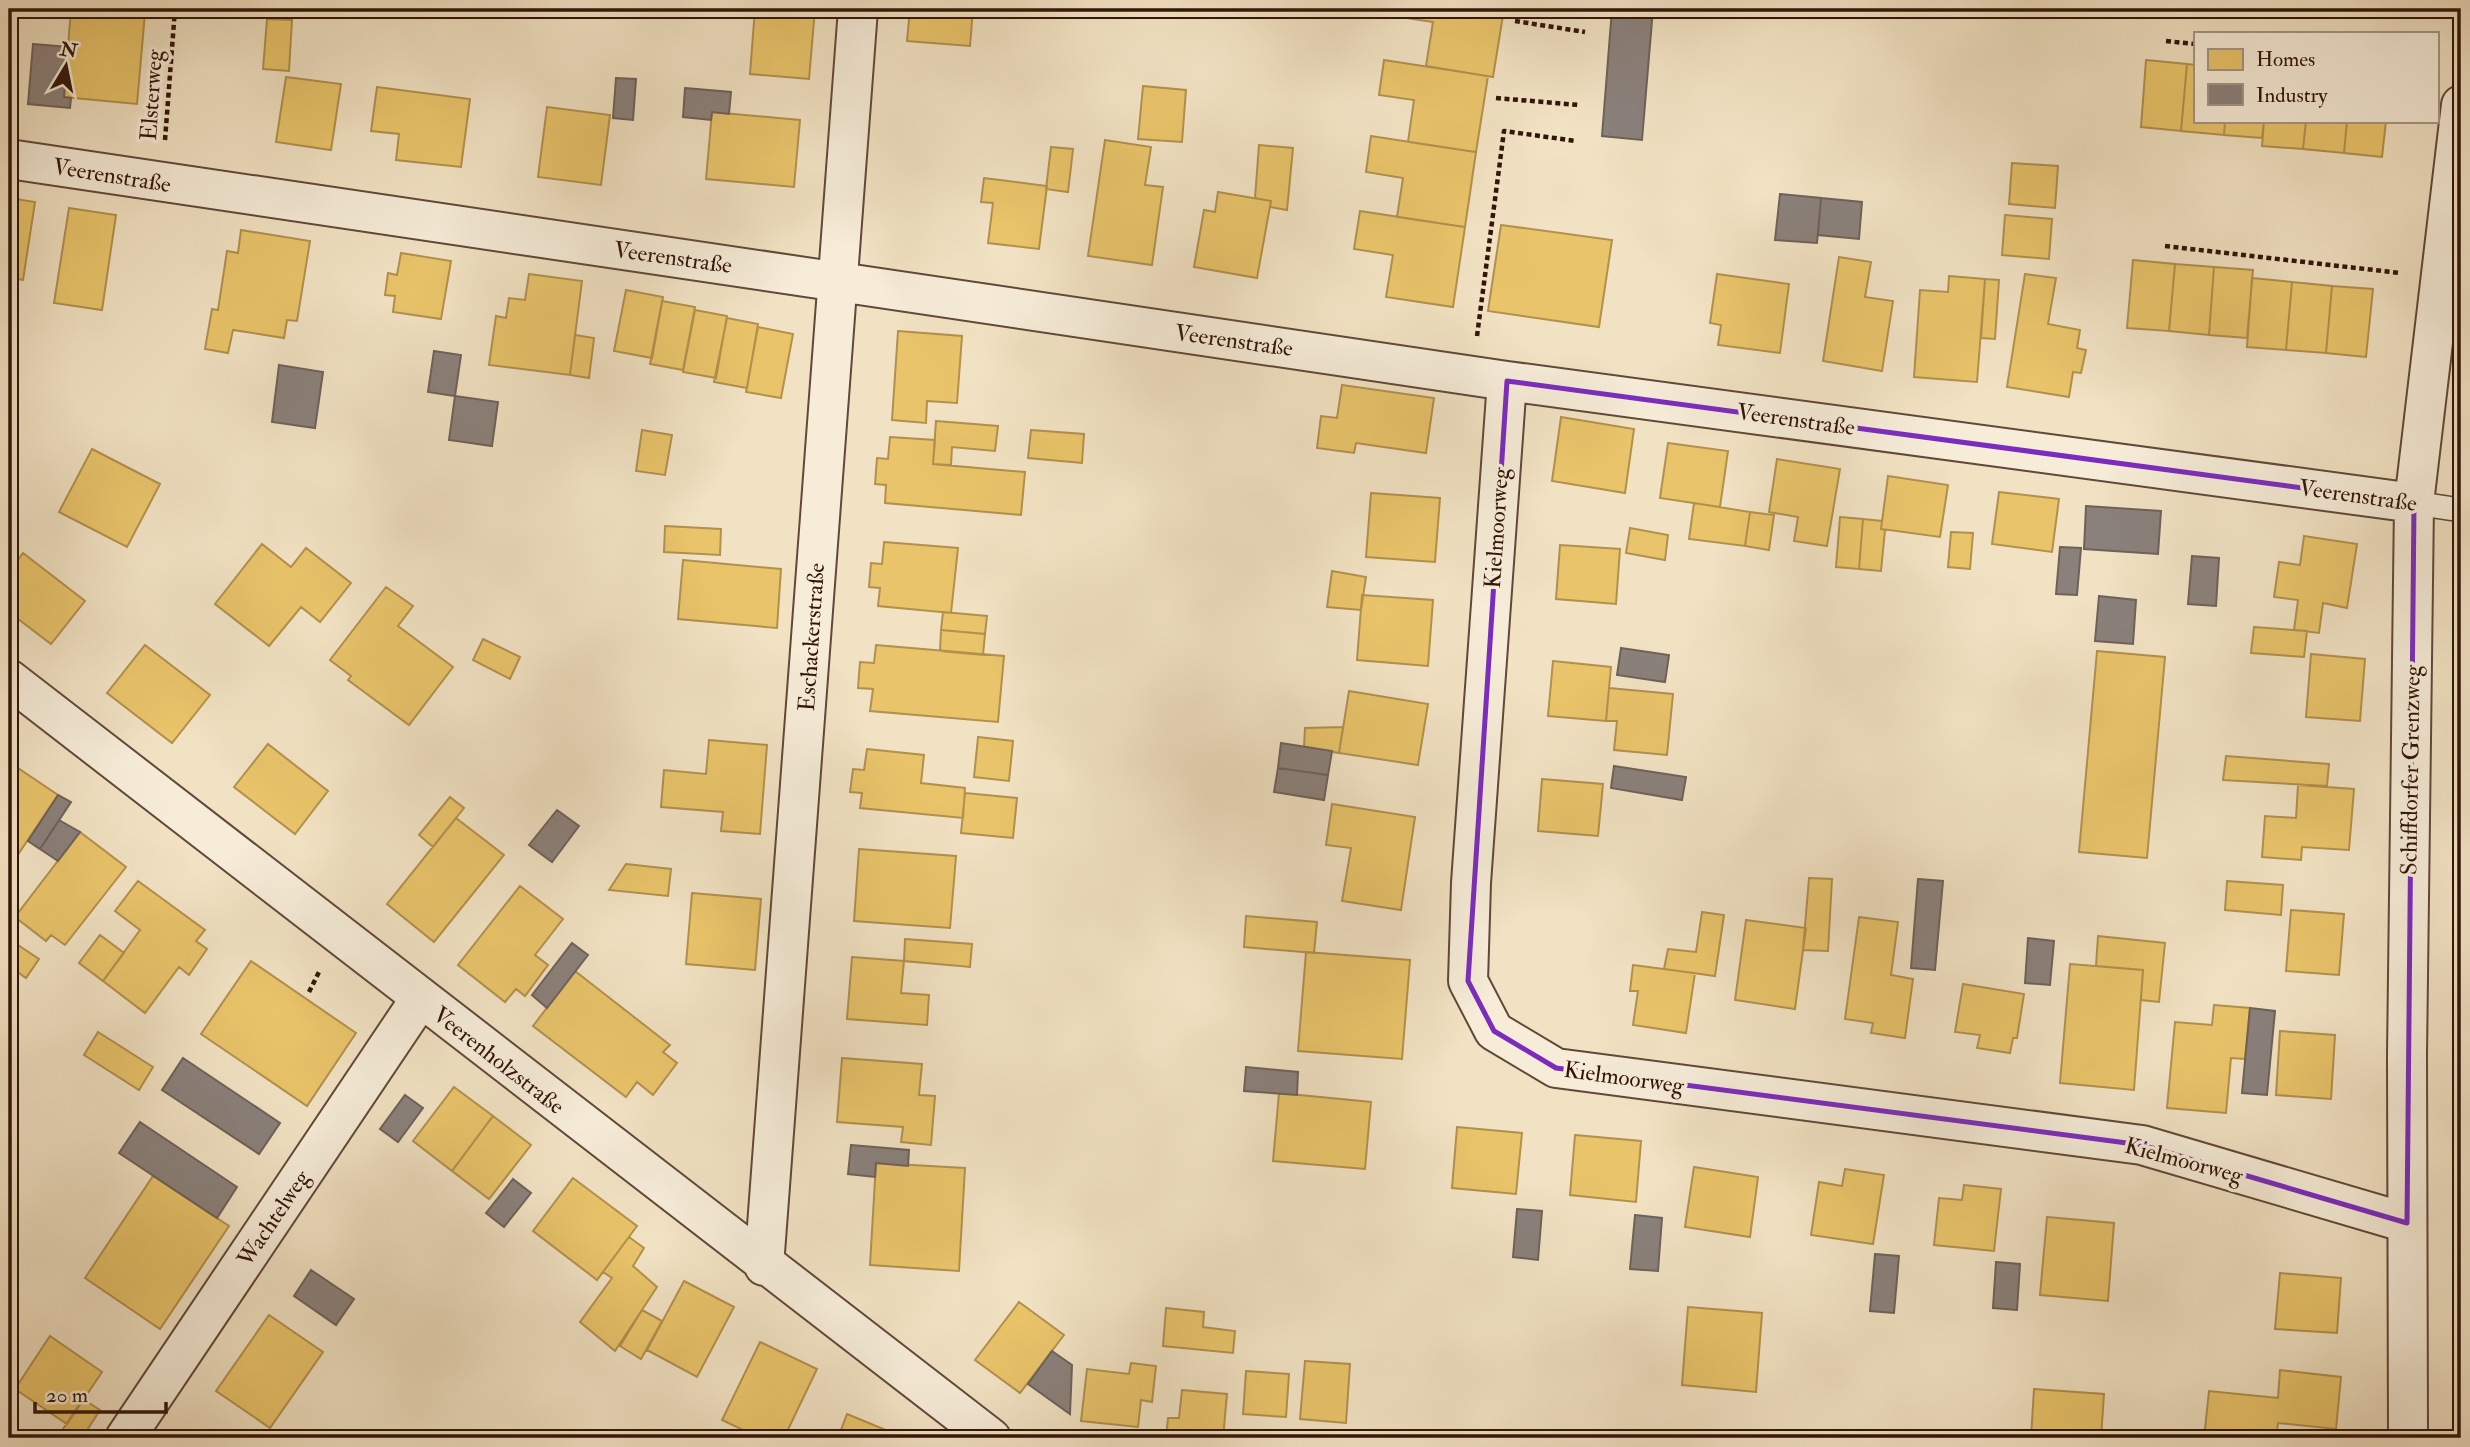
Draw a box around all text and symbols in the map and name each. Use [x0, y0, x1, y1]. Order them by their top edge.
north arrow [32, 32, 102, 102]
legend [2194, 32, 2438, 122]
text: N [57, 37, 80, 64]
text: Homes [2256, 46, 2315, 73]
street label: Elsterweg [134, 48, 169, 141]
text: Industry [2256, 82, 2328, 109]
street label: Veerenstraße [51, 152, 173, 199]
street label: Veerenstraße [612, 235, 734, 280]
street label: Veerenstraße [1173, 318, 1295, 363]
street label: Veerenstraße [1735, 397, 1857, 442]
street label: Kielmoorweg [1478, 466, 1515, 589]
street label: Veerenstraße [2297, 473, 2419, 518]
street label: Eschackerstraße [792, 561, 831, 712]
street label: Schiffdorfer Grenzweg [2394, 664, 2427, 875]
street label: Veerenholzstraße [427, 1000, 571, 1121]
street label: Kielmoorweg [1562, 1055, 1687, 1100]
street label: Kielmoorweg [2122, 1131, 2247, 1190]
street label: Wachtelweg [230, 1164, 317, 1273]
scale bar [35, 1370, 166, 1414]
text: 20 m [46, 1382, 88, 1409]

